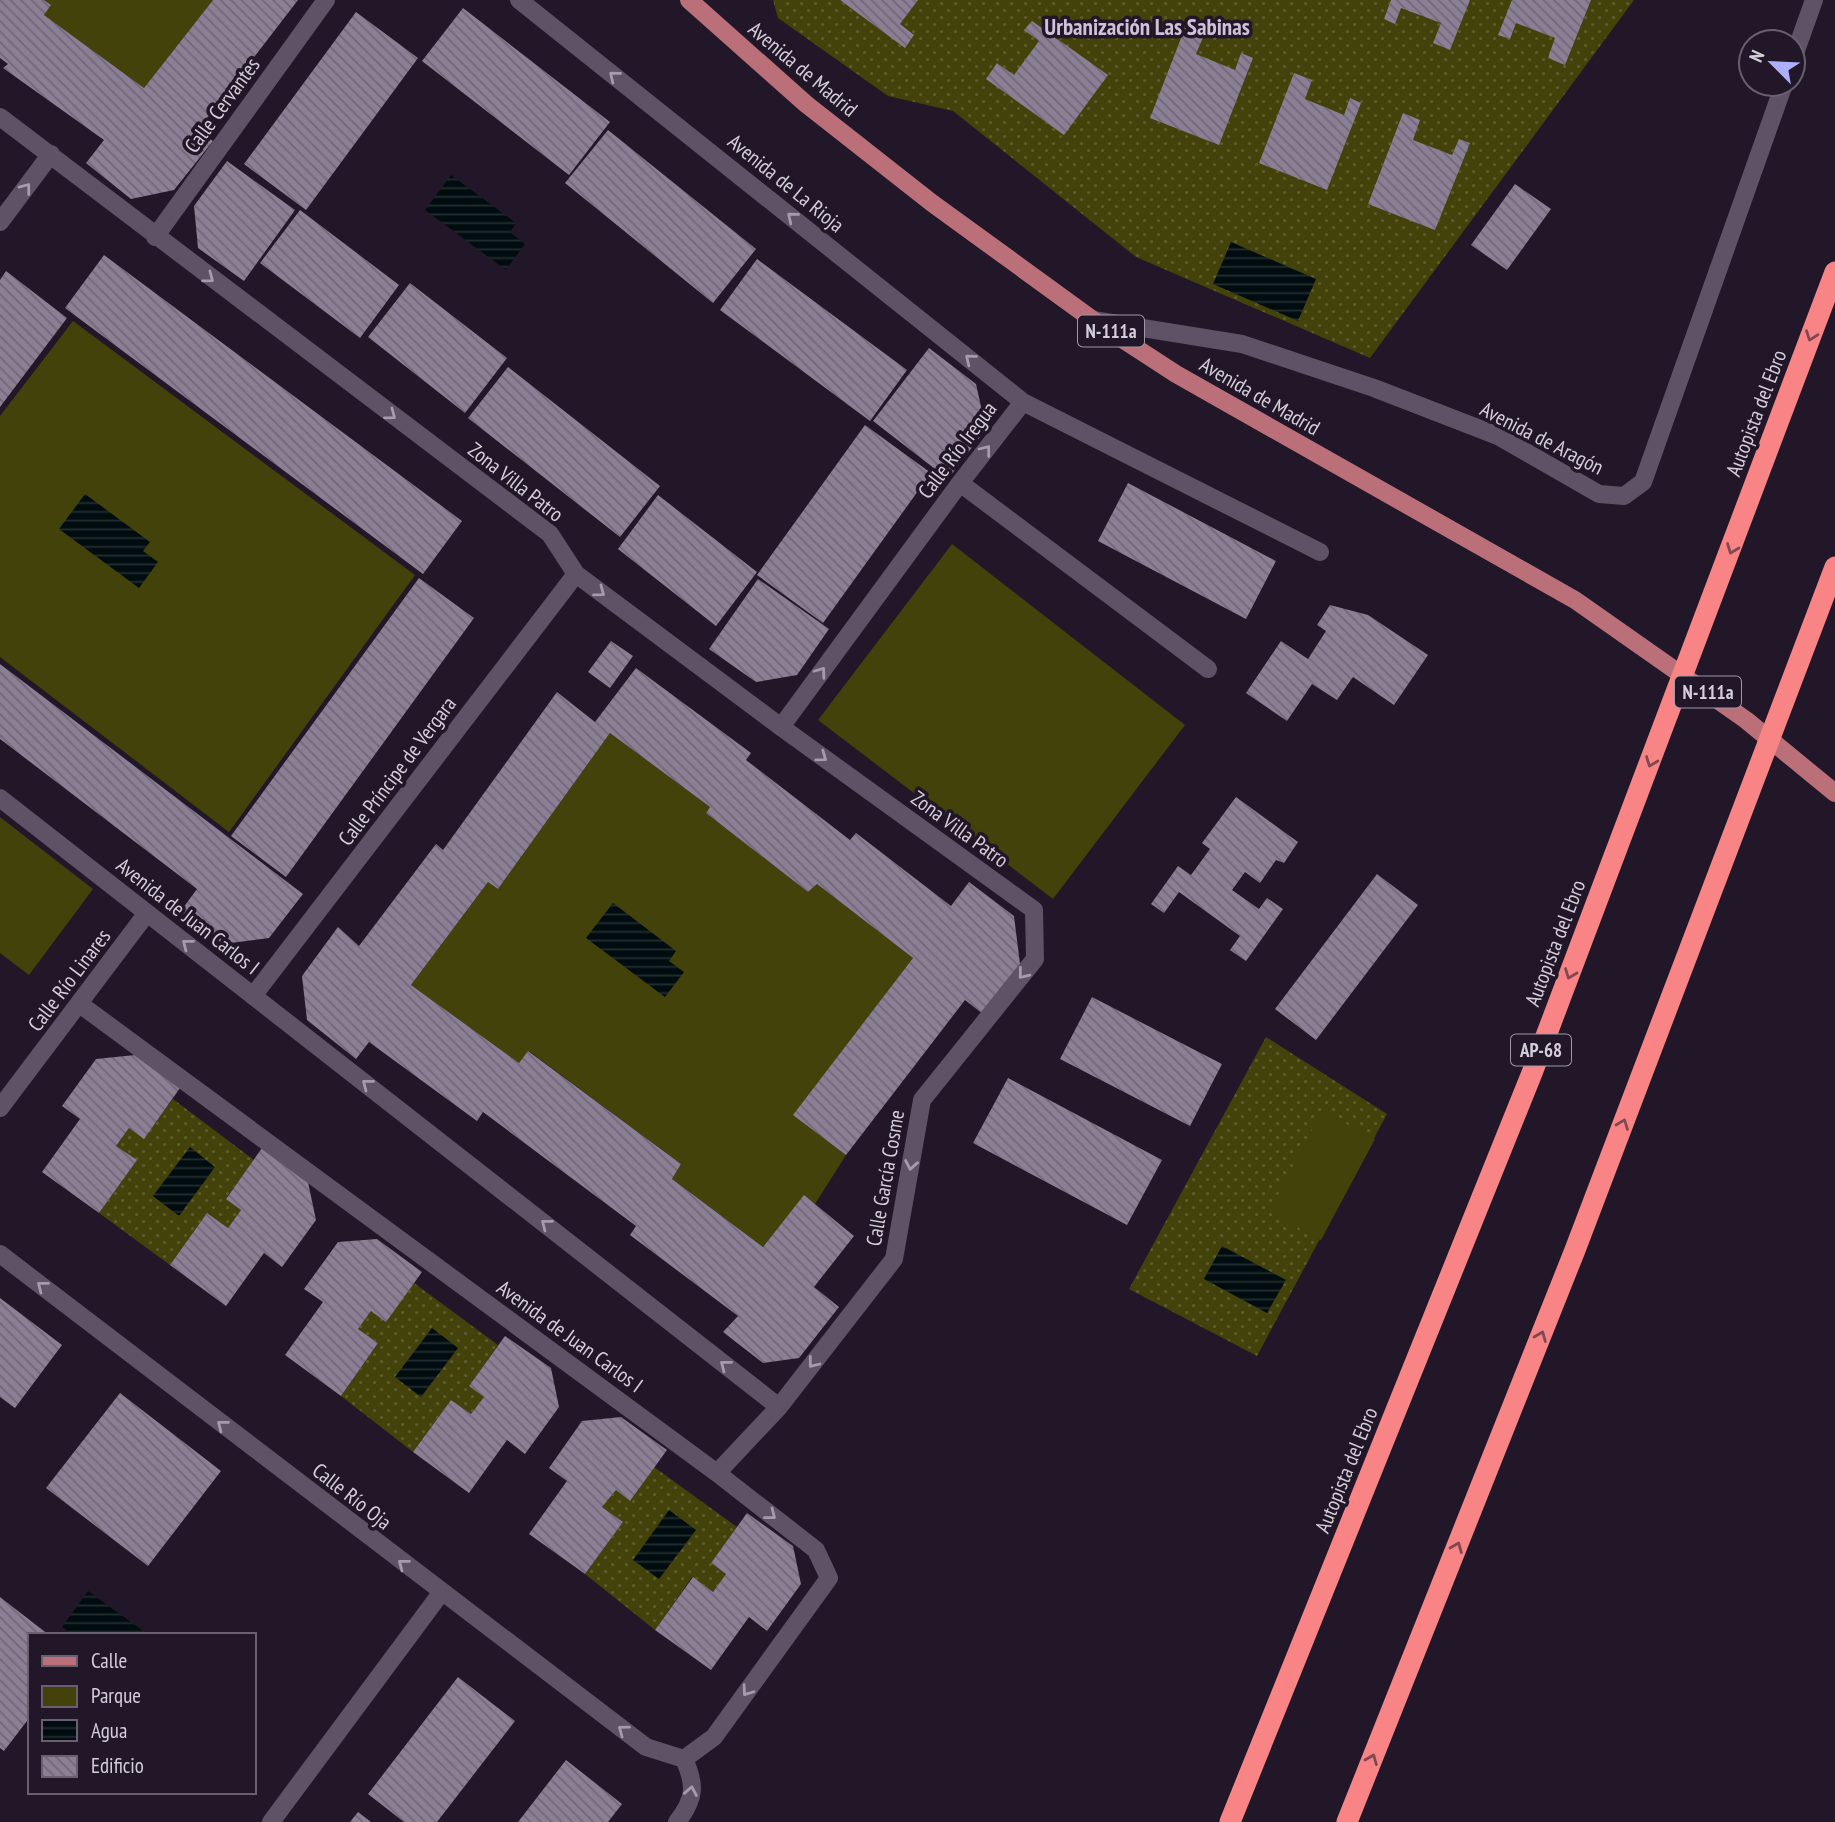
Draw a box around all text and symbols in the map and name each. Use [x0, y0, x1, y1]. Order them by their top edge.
district label: Urbanización Las Sabinas [1044, 12, 1250, 41]
street label: Avenida de Madrid [743, 15, 863, 123]
north arrow [1737, 28, 1807, 98]
text: N [1743, 47, 1770, 66]
street label: Calle Cervantes [178, 52, 266, 158]
one-way arrow [610, 71, 622, 84]
street label: Avenida de La Rioja [722, 128, 850, 238]
one-way arrow [17, 183, 30, 196]
one-way arrow [788, 213, 800, 226]
one-way arrow [201, 269, 214, 282]
road number: N-111a [1078, 316, 1144, 346]
one-way arrow [1806, 330, 1820, 342]
street label: Autopista del Ebro [1720, 346, 1792, 480]
street label: Avenida de Madrid [1195, 351, 1325, 441]
one-way arrow [965, 355, 978, 368]
street label: Avenida de Aragón [1476, 395, 1608, 481]
street label: Calle Río Iregua [912, 396, 1002, 504]
one-way arrow [383, 406, 396, 419]
street label: Zona Villa Patro [463, 436, 569, 528]
one-way arrow [977, 445, 990, 458]
one-way arrow [1726, 543, 1740, 555]
one-way arrow [593, 583, 605, 596]
one-way arrow [813, 667, 826, 680]
road number: N-111a [1675, 677, 1741, 708]
street label: Calle Príncipe de Vergara [332, 691, 462, 851]
one-way arrow [814, 749, 827, 761]
one-way arrow [1645, 755, 1659, 767]
street label: Zona Villa Patro [906, 785, 1014, 873]
street label: Avenida de Juan Carlos I [111, 852, 265, 980]
street label: Autopista del Ebro [1519, 876, 1591, 1010]
street label: Calle Río Linares [22, 923, 116, 1037]
one-way arrow [183, 940, 195, 953]
one-way arrow [1019, 966, 1032, 978]
one-way arrow [1564, 968, 1578, 980]
road number: AP-68 [1511, 1034, 1571, 1066]
one-way arrow [362, 1080, 374, 1093]
street label: Calle García Cosme [860, 1108, 910, 1248]
one-way arrow [1615, 1119, 1629, 1131]
one-way arrow [904, 1158, 919, 1170]
one-way arrow [541, 1220, 554, 1233]
street label: Avenida de Juan Carlos I [492, 1274, 648, 1398]
one-way arrow [37, 1282, 50, 1295]
one-way arrow [1532, 1331, 1546, 1343]
one-way arrow [808, 1355, 821, 1367]
one-way arrow [721, 1360, 733, 1373]
street label: Autopista del Ebro [1309, 1403, 1383, 1537]
one-way arrow [218, 1421, 230, 1434]
street label: Calle Río Oja [307, 1457, 397, 1535]
one-way arrow [763, 1506, 776, 1519]
one-way arrow [1448, 1542, 1462, 1554]
one-way arrow [398, 1559, 411, 1572]
legend [28, 1633, 256, 1794]
text: Calle [91, 1647, 127, 1674]
text: Parque [91, 1682, 141, 1709]
one-way arrow [743, 1683, 755, 1696]
text: Agua [91, 1717, 127, 1744]
one-way arrow [619, 1726, 631, 1739]
text: Edificio [91, 1752, 144, 1779]
one-way arrow [1364, 1753, 1378, 1765]
one-way arrow [683, 1786, 698, 1797]

